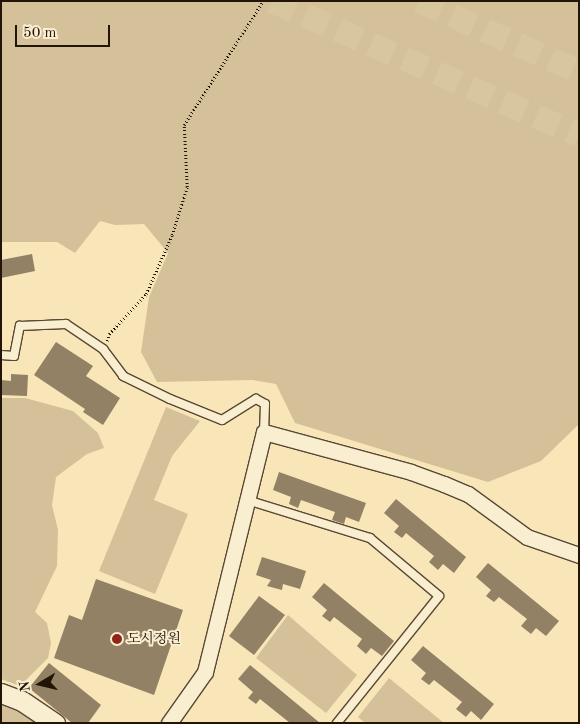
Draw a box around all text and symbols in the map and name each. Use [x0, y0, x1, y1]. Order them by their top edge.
scale bar [18, 15, 112, 47]
text: 50 m [23, 26, 57, 41]
place label: 도시정원 [127, 631, 181, 647]
marker: 도시정원 [111, 633, 123, 645]
north arrow [15, 659, 65, 709]
text: N [17, 680, 33, 693]

